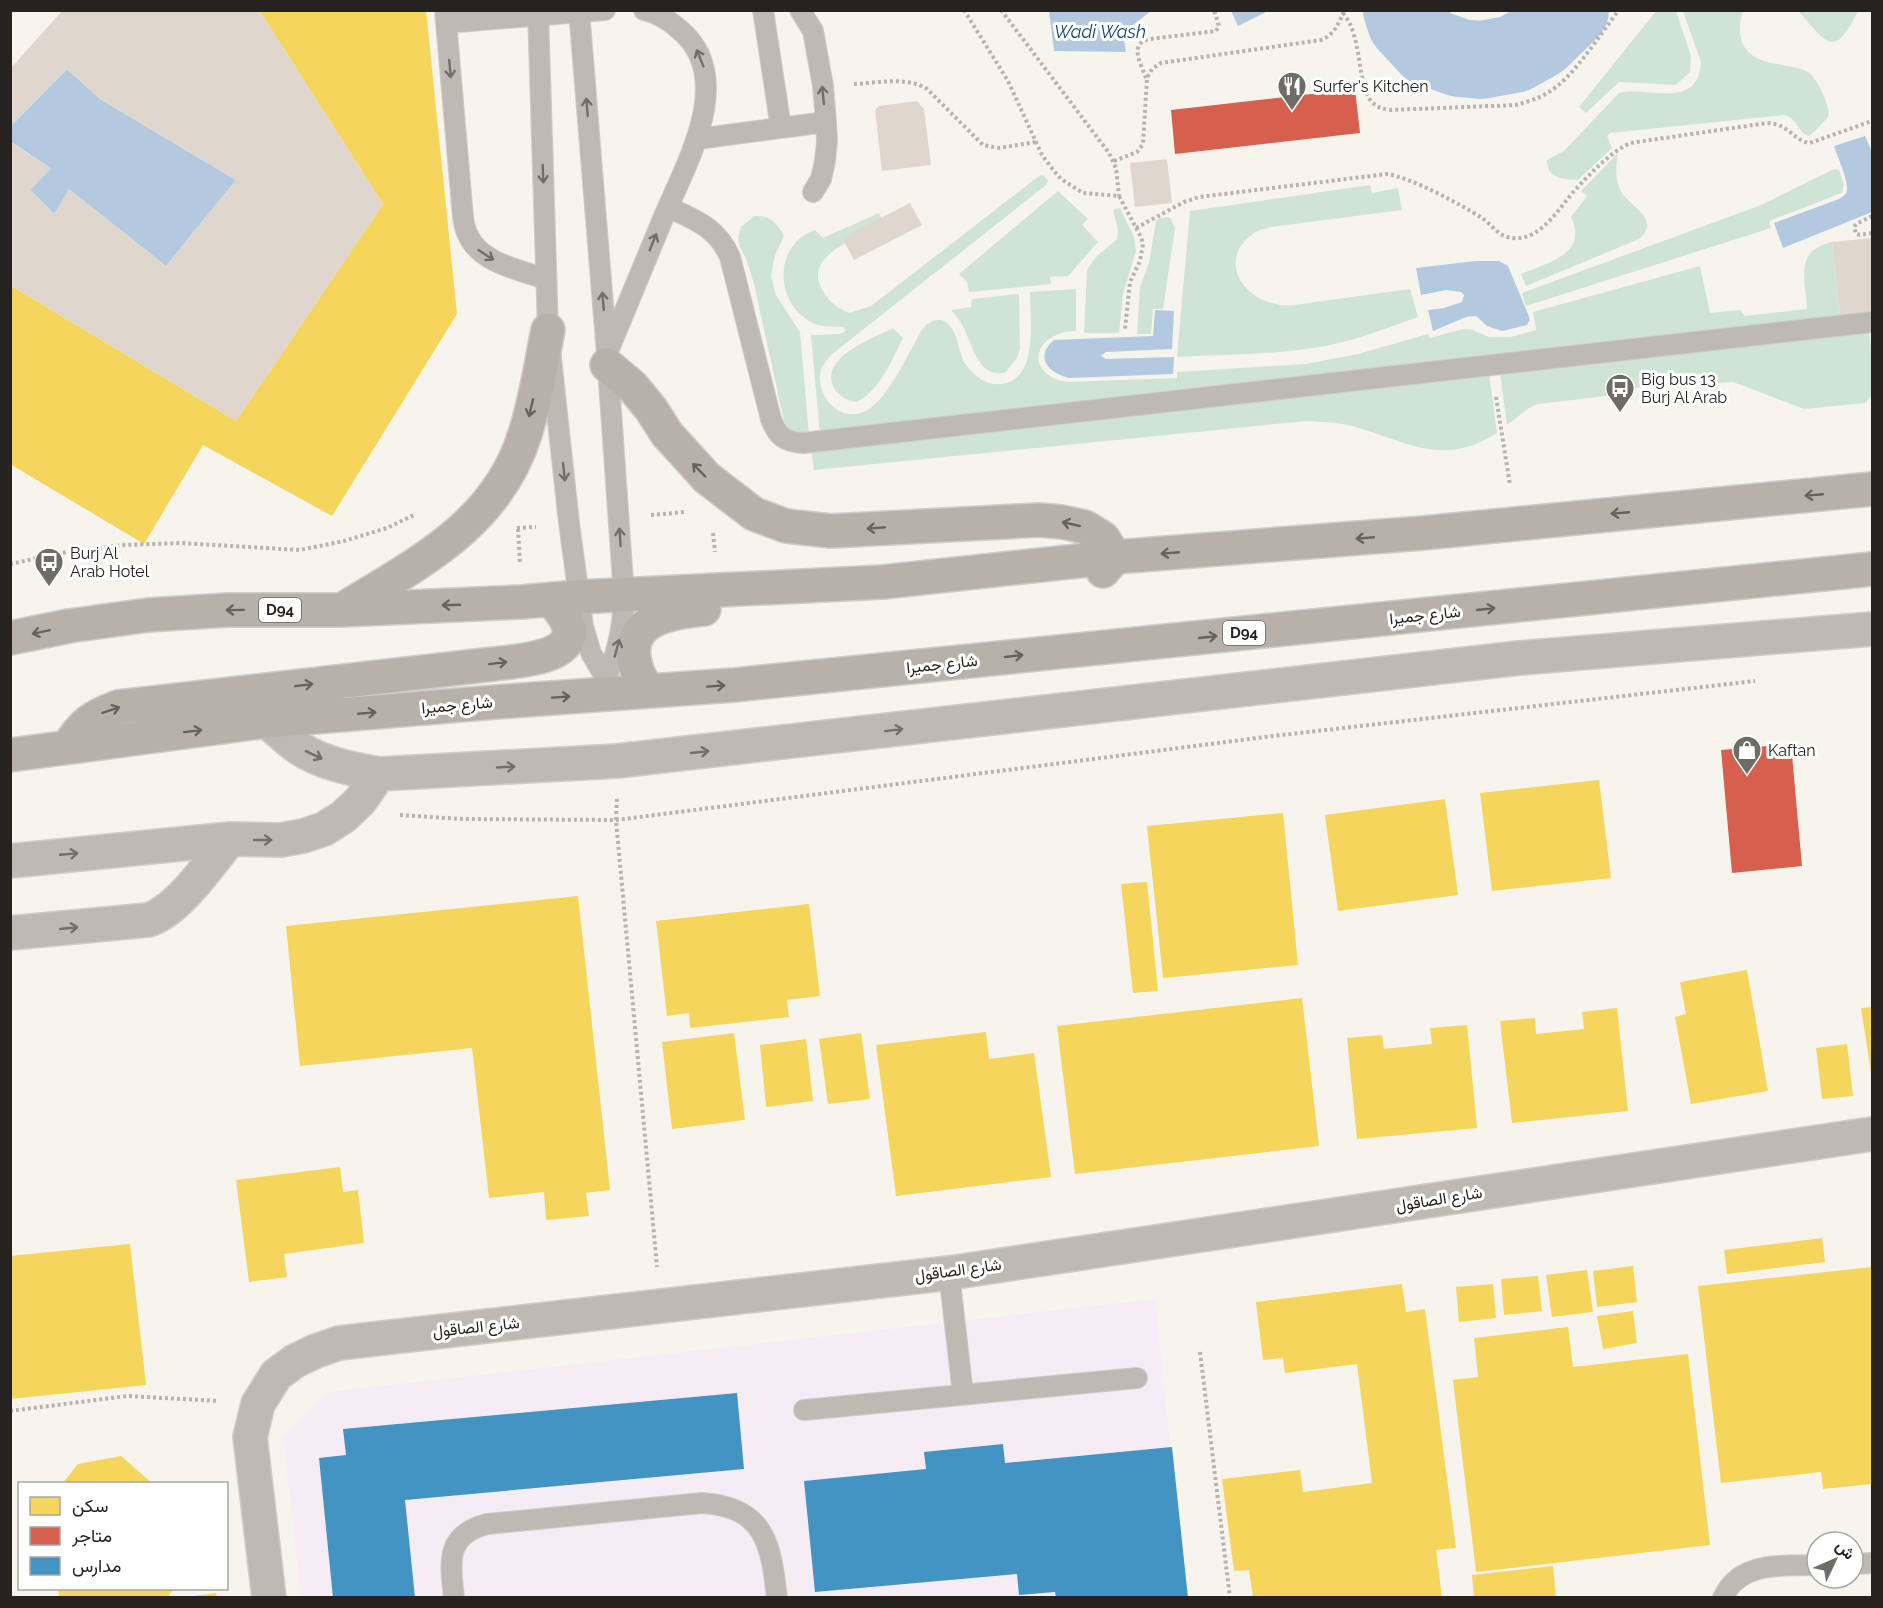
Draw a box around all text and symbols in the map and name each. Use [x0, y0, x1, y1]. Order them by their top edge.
water label: Wadi Wash [1054, 21, 1146, 42]
one-way arrow [694, 49, 705, 67]
one-way arrow [445, 58, 456, 78]
restaurant icon: Surfer's Kitchen [1276, 70, 1308, 112]
place label: Surfer's Kitchen [1313, 77, 1429, 96]
one-way arrow [818, 85, 829, 105]
one-way arrow [581, 97, 592, 117]
one-way arrow [537, 163, 548, 183]
one-way arrow [648, 233, 659, 252]
one-way arrow [477, 249, 494, 261]
one-way arrow [597, 291, 608, 311]
place label: Big bus 13 Burj Al Arab [1641, 370, 1727, 407]
bus stop icon: Big bus 13 Burj Al Arab [1604, 372, 1636, 414]
one-way arrow [525, 398, 537, 417]
one-way arrow [558, 461, 569, 481]
one-way arrow [692, 463, 706, 478]
one-way arrow [1805, 490, 1825, 501]
one-way arrow [1611, 508, 1631, 519]
one-way arrow [1061, 518, 1081, 529]
one-way arrow [867, 523, 887, 534]
one-way arrow [614, 528, 625, 548]
one-way arrow [1355, 532, 1375, 543]
place label: Burj Al Arab Hotel [70, 544, 150, 581]
bus stop icon: Burj Al Arab Hotel [33, 546, 65, 588]
one-way arrow [1161, 548, 1181, 559]
road number: D94 [259, 598, 301, 622]
one-way arrow [441, 600, 461, 611]
street label: شارع جميرا [1389, 602, 1462, 630]
one-way arrow [1475, 603, 1495, 614]
one-way arrow [225, 604, 245, 616]
road number: D94 [1223, 621, 1265, 645]
one-way arrow [32, 627, 52, 638]
one-way arrow [1198, 631, 1218, 642]
one-way arrow [612, 639, 623, 658]
street label: شارع جميرا [906, 651, 979, 679]
one-way arrow [1004, 651, 1024, 662]
one-way arrow [487, 657, 507, 668]
one-way arrow [294, 679, 314, 690]
one-way arrow [705, 681, 725, 692]
street label: شارع جميرا [421, 692, 494, 720]
one-way arrow [551, 692, 571, 703]
one-way arrow [101, 704, 120, 715]
one-way arrow [356, 707, 376, 718]
one-way arrow [883, 724, 903, 735]
one-way arrow [183, 725, 203, 736]
shop icon: Kaftan [1731, 734, 1763, 776]
place label: Kaftan [1768, 741, 1816, 760]
one-way arrow [690, 746, 710, 757]
one-way arrow [304, 750, 322, 762]
one-way arrow [495, 761, 515, 772]
one-way arrow [252, 834, 272, 845]
one-way arrow [58, 848, 78, 859]
one-way arrow [58, 922, 78, 933]
street label: شارع الصاقول [1394, 1183, 1484, 1217]
street label: شارع الصاقول [914, 1255, 1003, 1287]
street label: شارع الصاقول [432, 1313, 521, 1343]
legend [18, 1482, 228, 1590]
text: سكن [72, 1495, 108, 1517]
text: متاجر [71, 1525, 112, 1547]
north arrow [1805, 1530, 1865, 1590]
text: ش [1832, 1536, 1859, 1563]
text: مدارس [72, 1555, 121, 1577]

